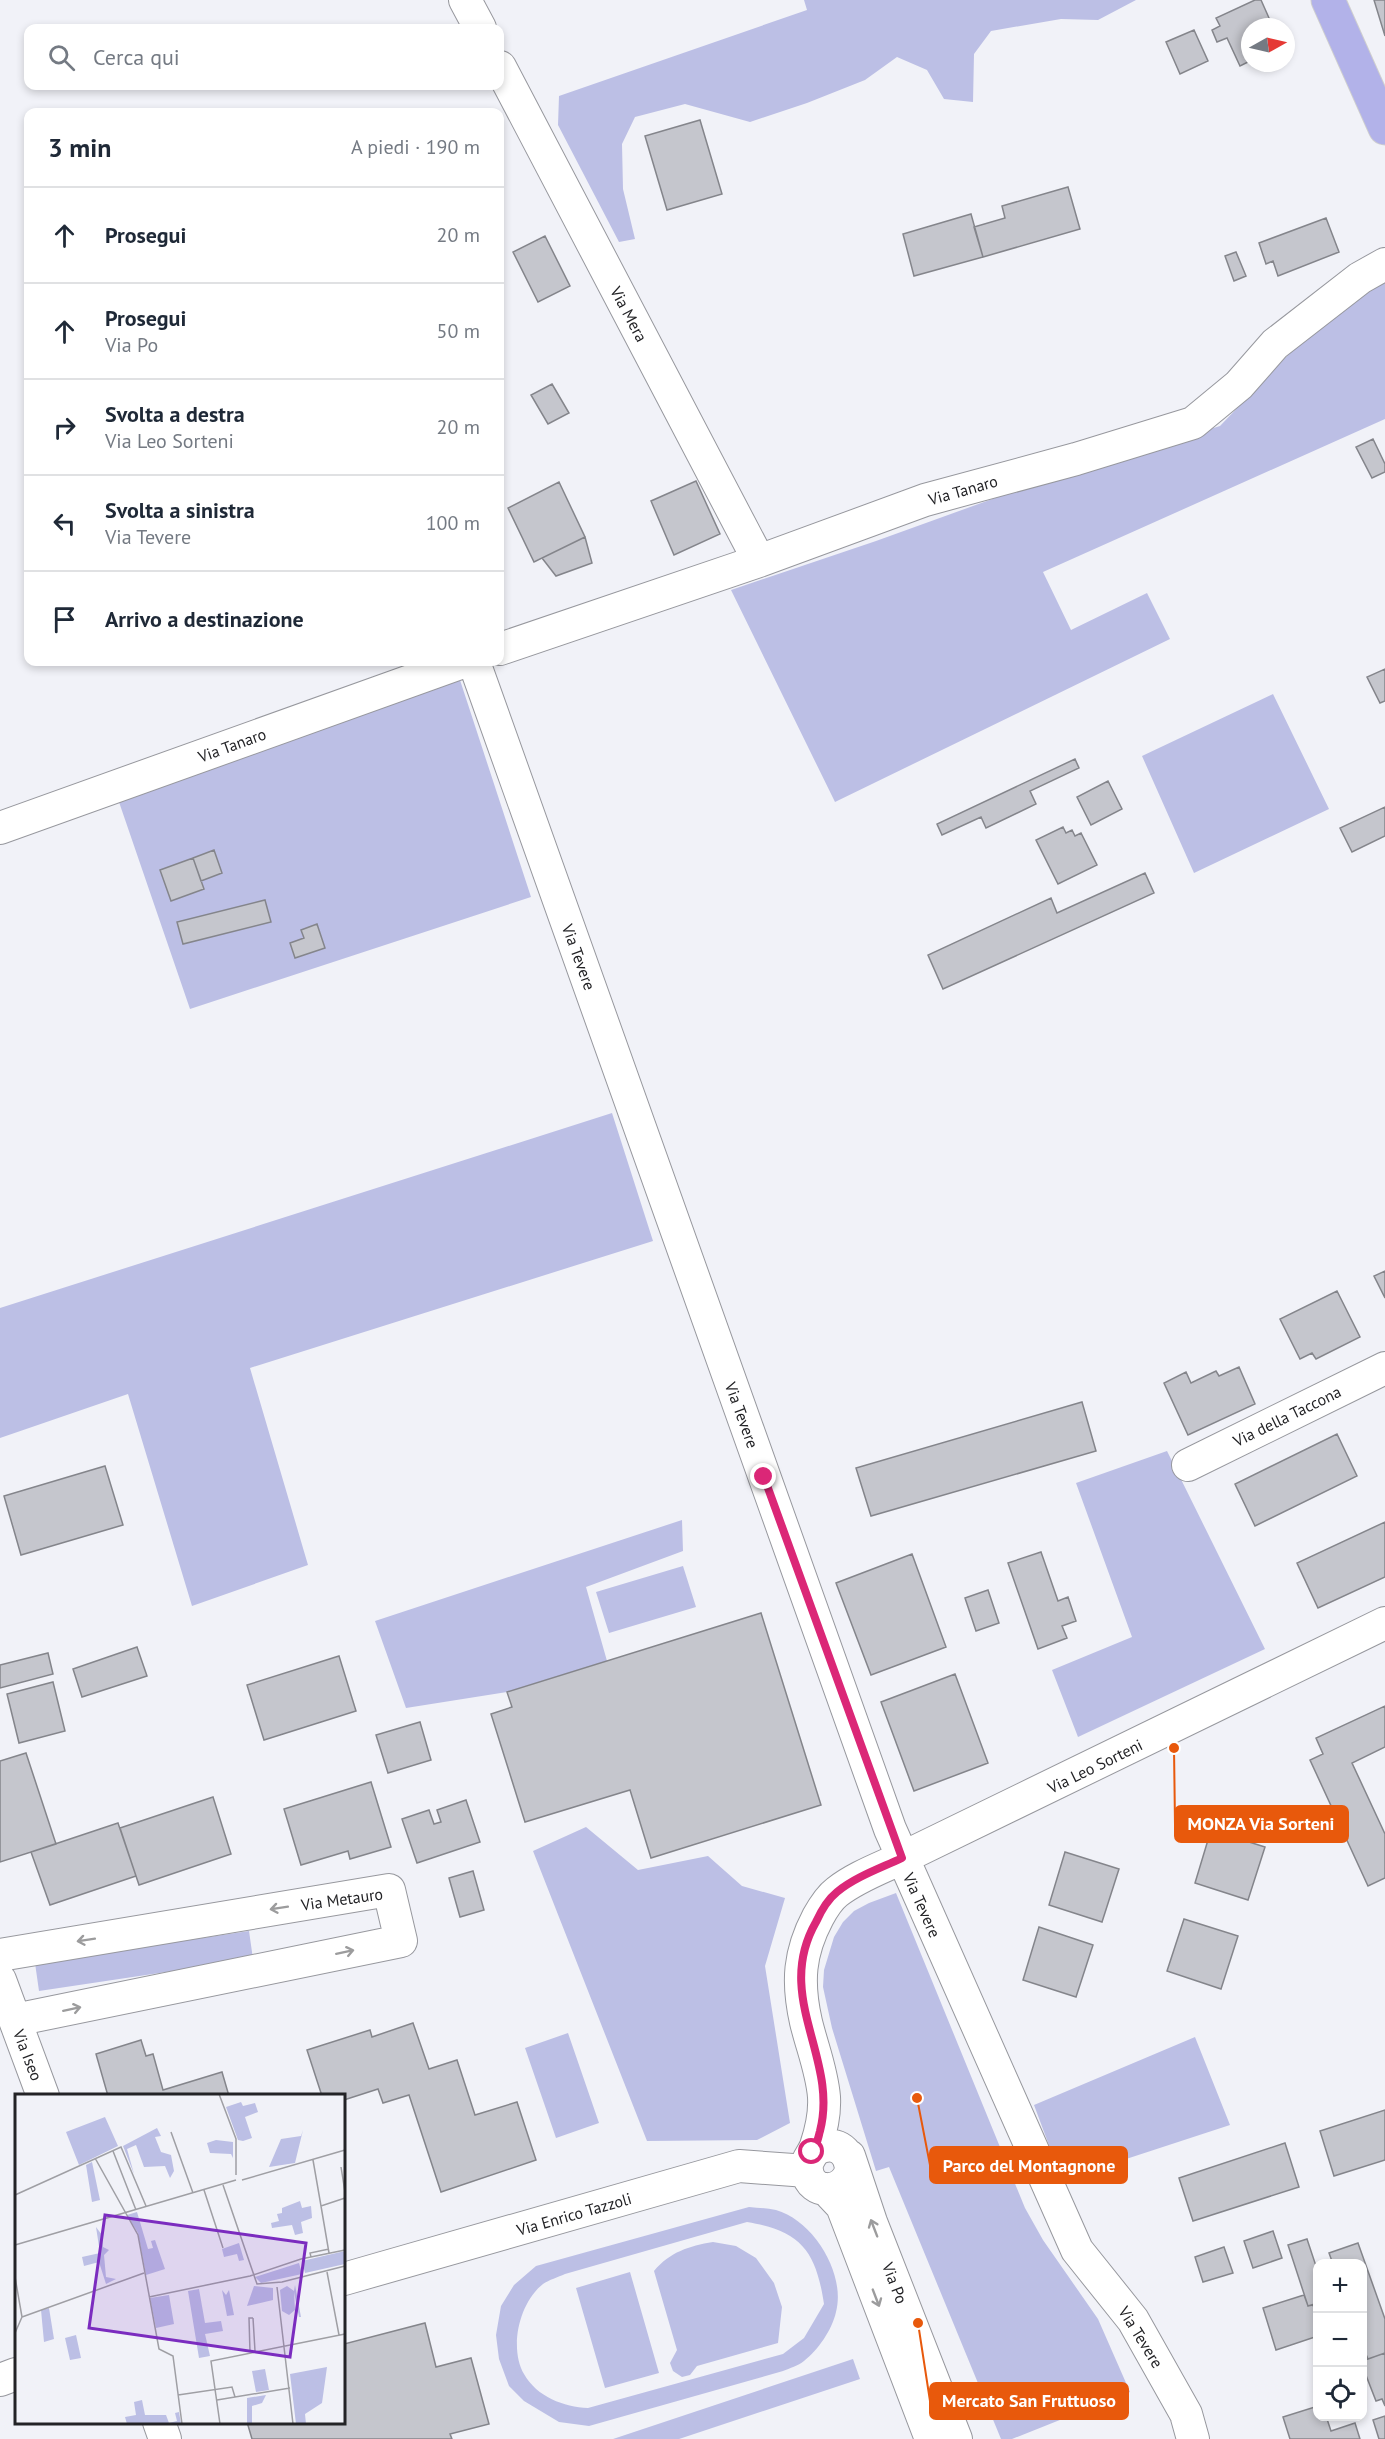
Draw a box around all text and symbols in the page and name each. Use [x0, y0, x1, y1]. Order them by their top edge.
north arrow [1241, 18, 1295, 72]
search box [24, 24, 504, 90]
icon: search [45, 41, 78, 74]
text: Cerca qui [93, 43, 180, 71]
text: 3 min [48, 131, 111, 164]
text: A piedi · 190 m [351, 134, 480, 160]
icon: ahead [48, 219, 81, 252]
text: Prosegui [105, 221, 186, 249]
text: 20 m [437, 222, 480, 248]
street label: Via Mera [606, 282, 652, 345]
text: Prosegui [105, 304, 186, 332]
icon: ahead [48, 315, 81, 348]
text: 50 m [437, 318, 480, 344]
text: Via Po [105, 332, 158, 358]
text: Svolta a destra [105, 400, 245, 428]
icon: right [48, 411, 81, 444]
text: 20 m [437, 414, 480, 440]
text: Via Leo Sorteni [105, 428, 234, 454]
street label: Via Tanaro [925, 471, 1000, 510]
text: Svolta a sinistra [105, 496, 255, 524]
icon: left [48, 507, 81, 540]
text: 100 m [426, 510, 480, 536]
text: Via Tevere [105, 524, 191, 550]
icon: arrive [48, 603, 81, 636]
text: Arrivo a destinazione [105, 605, 304, 633]
street label: Via Tanaro [194, 723, 269, 767]
street label: Via Tevere [557, 920, 600, 993]
street label: Via Tevere [720, 1378, 763, 1451]
street label: Via della Taccona [1229, 1381, 1344, 1451]
route end [750, 1463, 776, 1489]
street label: Via Leo Sorteni [1043, 1734, 1146, 1798]
callout: MONZA Via Sorteni [1175, 1806, 1348, 1842]
text: MONZA Via Sorteni [1188, 1812, 1334, 1835]
street label: Via Tevere [898, 1869, 945, 1941]
street label: Via Metauro [299, 1883, 384, 1915]
one-way arrow [269, 1903, 289, 1914]
one-way arrow [77, 1935, 97, 1946]
one-way arrow [335, 1946, 355, 1957]
one-way arrow [63, 2002, 82, 2014]
street label: Via Iseo [9, 2026, 47, 2084]
inset map [15, 2094, 345, 2424]
route start [798, 2138, 824, 2164]
callout: Parco del Montagnone [930, 2147, 1127, 2183]
text: Parco del Montagnone [943, 2154, 1115, 2177]
street label: Via Enrico Tazzoli [513, 2188, 634, 2240]
one-way arrow [867, 2219, 878, 2238]
street label: Via Po [878, 2259, 912, 2306]
map controls [1313, 2259, 1367, 2421]
button: + [1313, 2259, 1367, 2313]
one-way arrow [871, 2288, 882, 2307]
street label: Via Tevere [1114, 2302, 1168, 2372]
button: − [1313, 2313, 1367, 2367]
button: locate [1313, 2367, 1367, 2421]
callout: Mercato San Fruttuoso [930, 2383, 1128, 2419]
text: Mercato San Fruttuoso [942, 2389, 1116, 2412]

